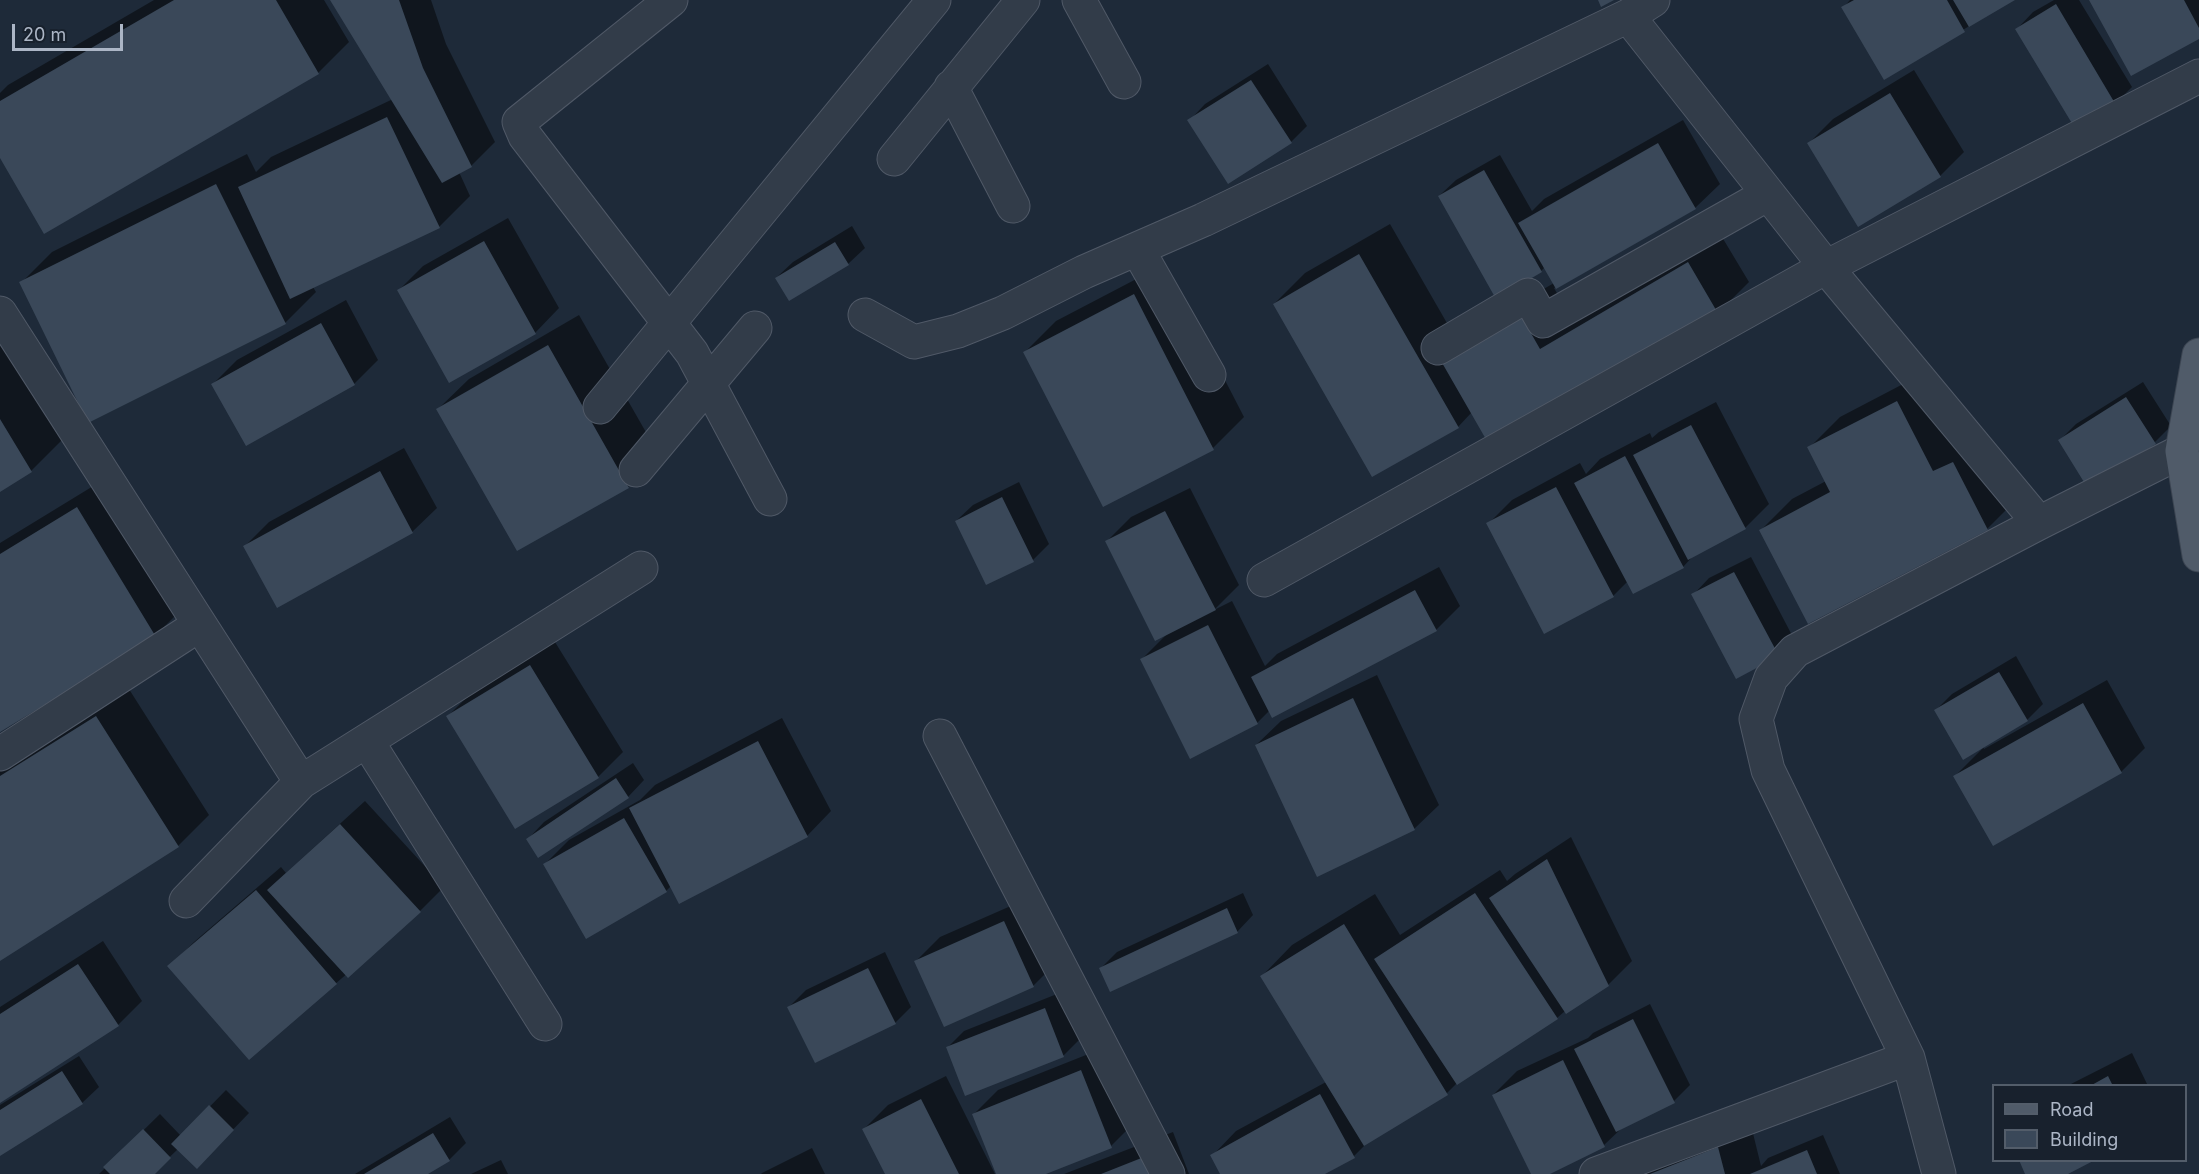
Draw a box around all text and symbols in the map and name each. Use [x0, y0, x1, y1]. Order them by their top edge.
scale bar [15, 12, 126, 50]
text: 20 m [23, 24, 66, 45]
legend [1992, 1084, 2187, 1162]
text: Road [2050, 1099, 2093, 1120]
text: Building [2050, 1129, 2118, 1150]

